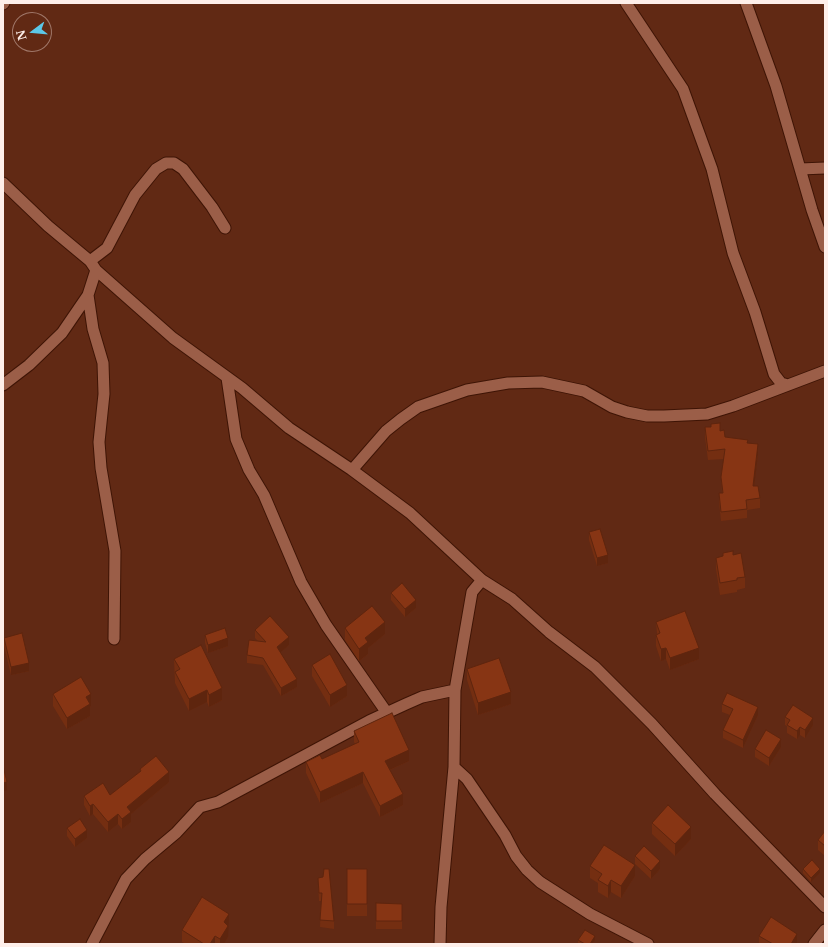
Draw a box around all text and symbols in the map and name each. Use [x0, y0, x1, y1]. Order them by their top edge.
north arrow [12, 12, 52, 52]
text: N [13, 28, 30, 42]

